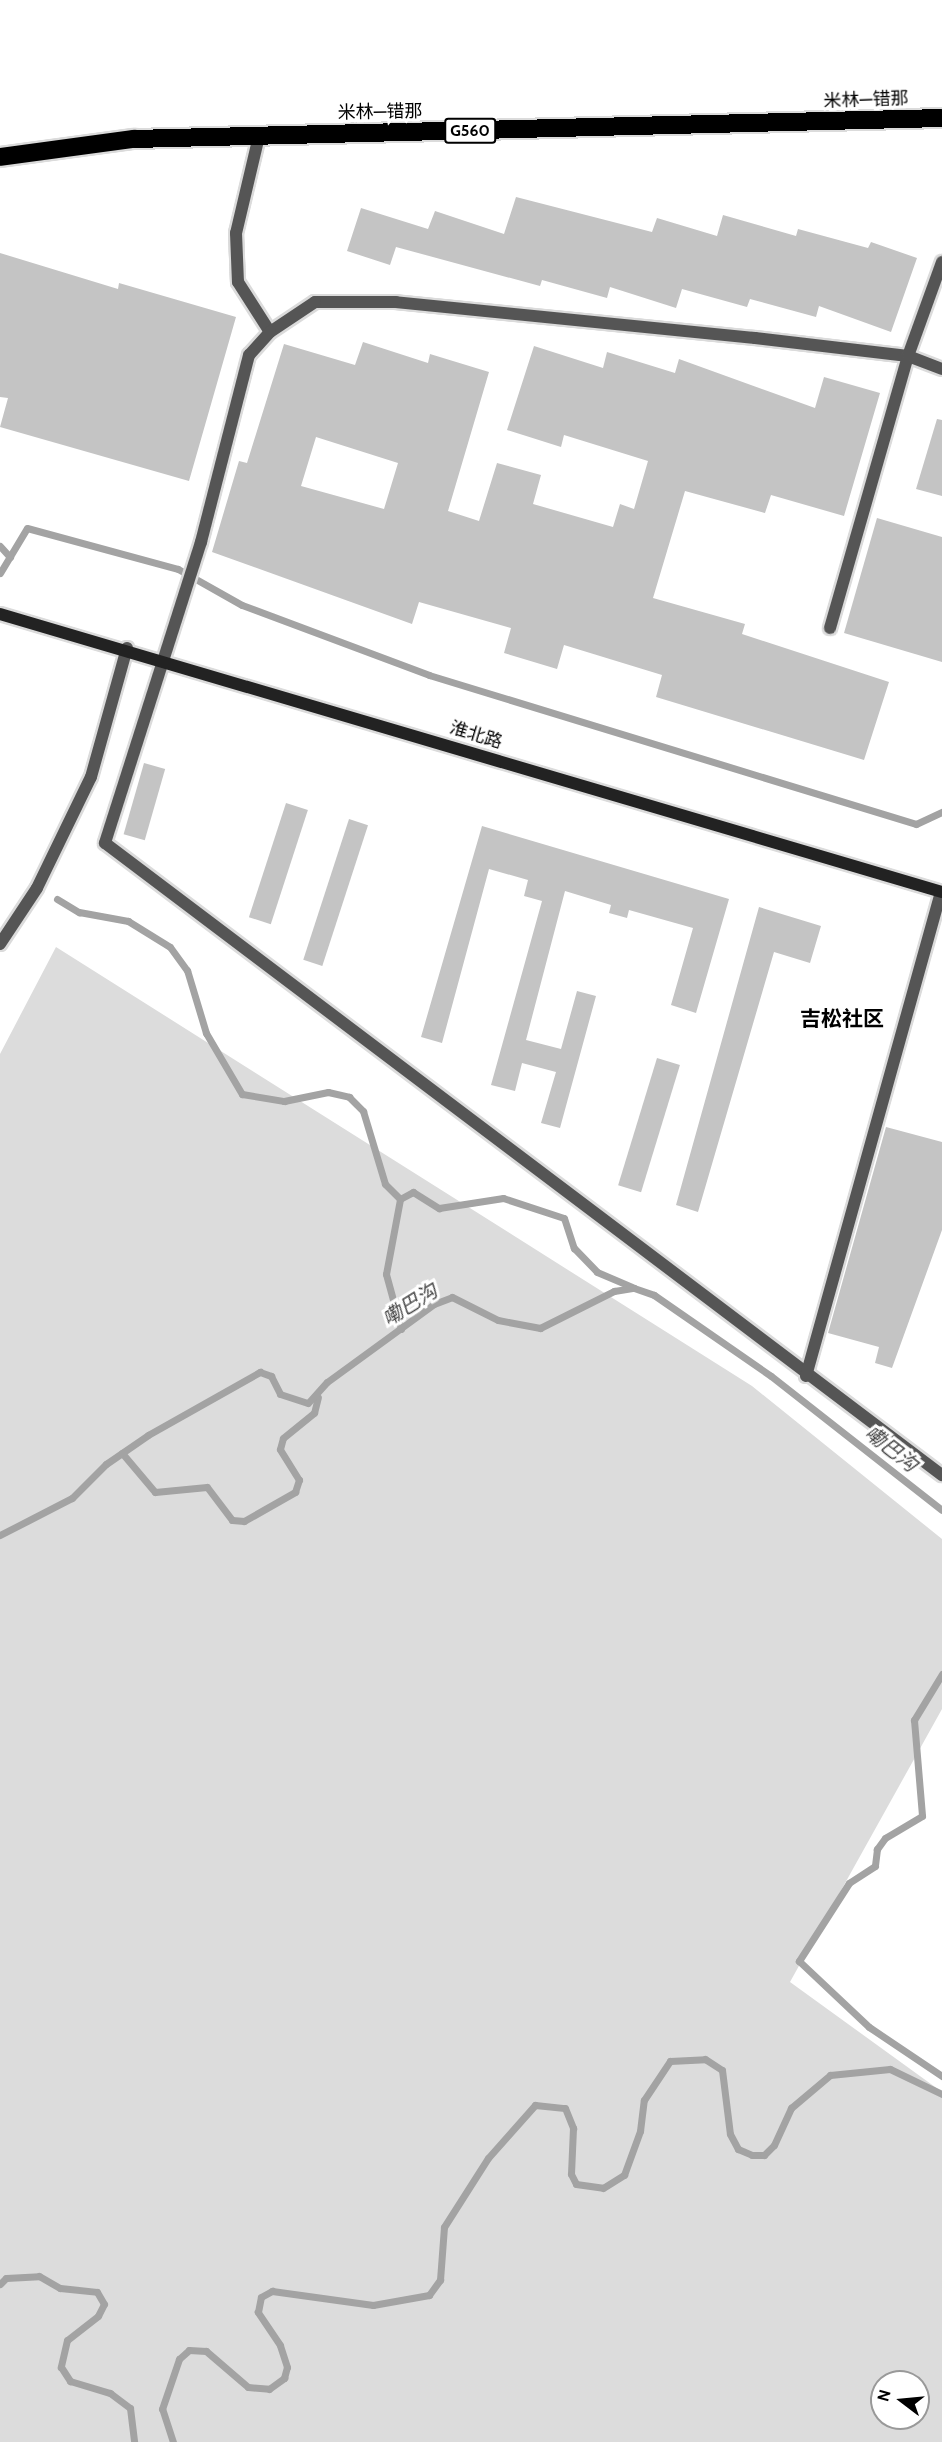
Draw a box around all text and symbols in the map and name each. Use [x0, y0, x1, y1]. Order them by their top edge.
street label: 米林—错那 [823, 88, 909, 112]
street label: 米林—错那 [337, 100, 423, 124]
road number: G560 [443, 118, 497, 144]
street label: 淮北路 [447, 717, 505, 753]
district label: 吉松社区 [800, 1006, 884, 1032]
water label: 嘞巴沟 [378, 1279, 442, 1331]
water label: 嘞巴沟 [860, 1421, 922, 1477]
north arrow [870, 2370, 930, 2430]
text: N [873, 2387, 895, 2404]

